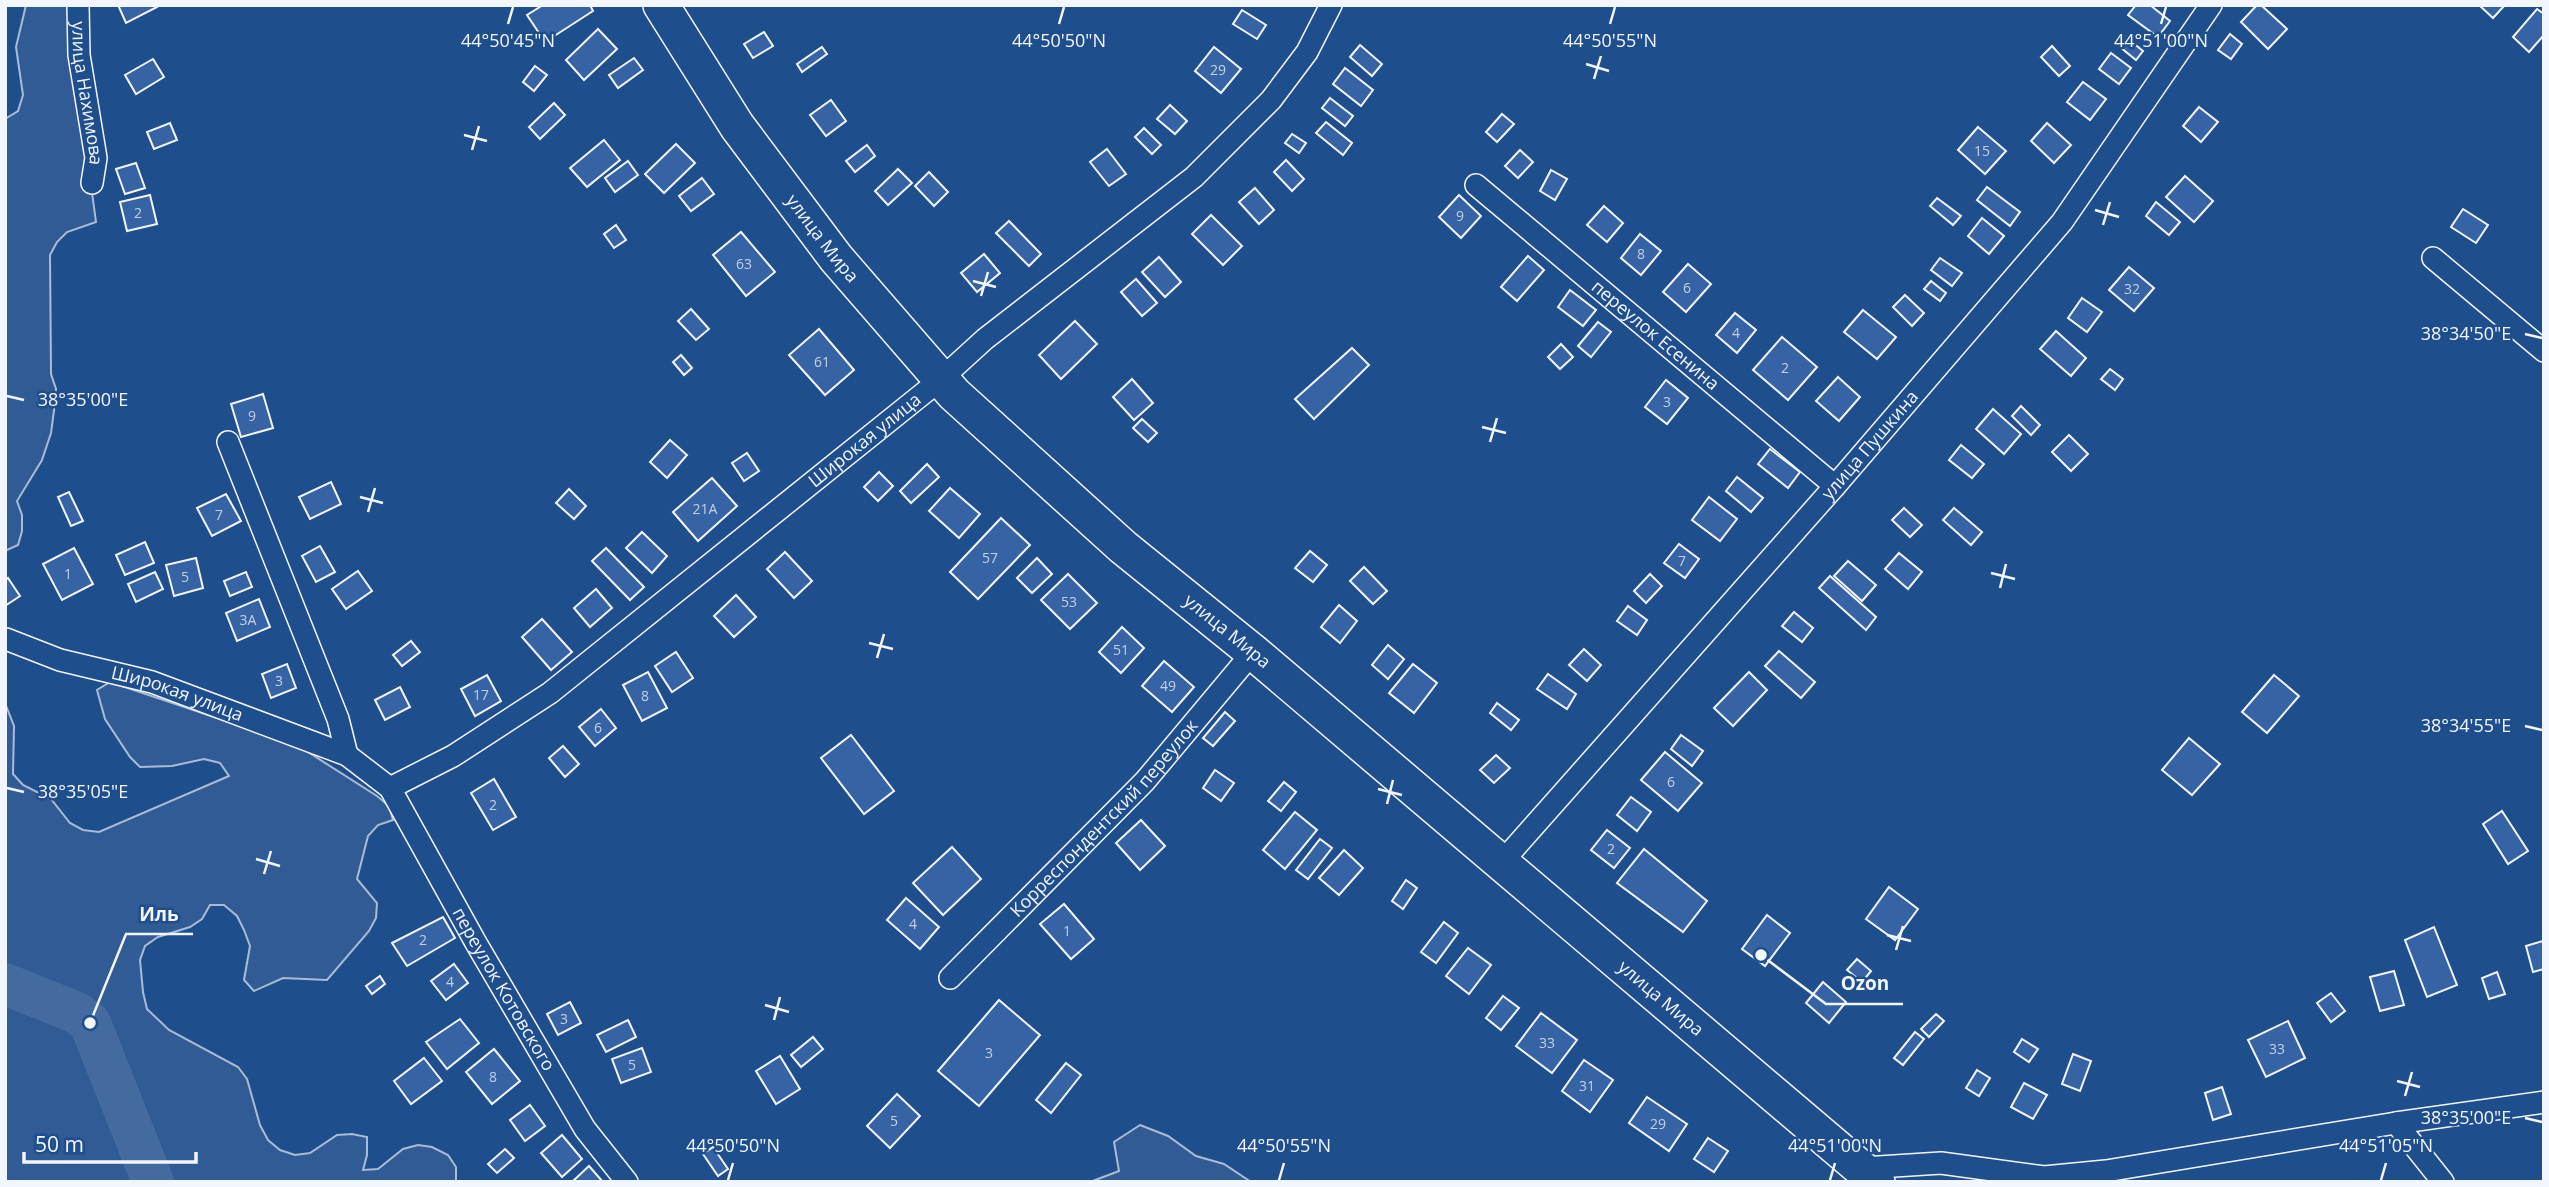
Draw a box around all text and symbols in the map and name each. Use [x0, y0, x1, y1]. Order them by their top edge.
street label: улица Нахимова [67, 21, 109, 167]
text: 44°50'45"N [461, 28, 555, 52]
text: 44°50'50"N [1012, 28, 1106, 52]
text: 44°50'55"N [1563, 28, 1657, 52]
text: 44°51'00"N [2114, 28, 2208, 52]
house number: 29 [1210, 60, 1226, 79]
house number: 15 [1974, 141, 1990, 160]
street label: улица Мира [781, 189, 865, 287]
house number: 2 [134, 203, 142, 222]
house number: 9 [1456, 206, 1464, 225]
house number: 8 [1637, 244, 1645, 263]
house number: 63 [736, 254, 752, 273]
street label: переулок Есенина [1587, 274, 1725, 395]
house number: 6 [1683, 278, 1691, 297]
house number: 32 [2124, 279, 2140, 298]
text: 38°34'50"E [2421, 321, 2511, 345]
house number: 4 [1732, 323, 1740, 342]
house number: 61 [814, 352, 830, 371]
house number: 2 [1781, 358, 1789, 377]
street label: улица Пушкина [1815, 385, 1923, 504]
text: 38°35'00"E [38, 387, 128, 411]
street label: Широкая улица [803, 387, 926, 492]
house number: 3 [1663, 392, 1671, 411]
house number: 9 [248, 406, 256, 425]
house number: 21А [693, 499, 718, 518]
house number: 7 [215, 505, 223, 524]
house number: 57 [982, 548, 998, 567]
house number: 7 [1678, 551, 1686, 570]
house number: 1 [64, 564, 72, 583]
house number: 5 [181, 567, 189, 586]
street label: улица Мира [1179, 588, 1276, 673]
house number: 53 [1061, 592, 1077, 611]
house number: 3А [240, 610, 257, 629]
house number: 51 [1113, 640, 1129, 659]
street label: Широкая улица [109, 660, 247, 726]
house number: 3 [275, 671, 283, 690]
house number: 49 [1160, 676, 1176, 695]
house number: 17 [473, 685, 489, 704]
house number: 8 [641, 686, 649, 705]
street label: Корреспондентский переулок [1004, 713, 1203, 922]
text: 38°34'55"E [2421, 713, 2511, 737]
house number: 6 [594, 718, 602, 737]
house number: 6 [1667, 772, 1675, 791]
text: 38°35'05"E [38, 779, 128, 803]
house number: 2 [489, 795, 497, 814]
house number: 2 [1607, 839, 1615, 858]
callout: Иль [126, 894, 193, 934]
text: Иль [139, 901, 179, 927]
street label: переулок Котовского [448, 903, 561, 1075]
house number: 4 [909, 914, 917, 933]
house number: 1 [1063, 921, 1071, 940]
house number: 2 [419, 930, 427, 949]
street label: улица Мира [1613, 954, 1709, 1041]
callout: Ozon [1826, 964, 1903, 1004]
text: Ozon [1841, 970, 1889, 996]
house number: 4 [446, 972, 454, 991]
house number: 3 [560, 1009, 568, 1028]
house number: 33 [1539, 1033, 1555, 1052]
house number: 33 [2269, 1039, 2285, 1058]
house number: 3 [985, 1043, 993, 1062]
house number: 5 [628, 1055, 636, 1074]
house number: 8 [489, 1067, 497, 1086]
house number: 31 [1579, 1076, 1595, 1095]
text: 38°35'00"E [2421, 1105, 2511, 1129]
house number: 5 [890, 1111, 898, 1130]
house number: 29 [1650, 1114, 1666, 1133]
scale bar [24, 1120, 196, 1164]
text: 50 m [35, 1130, 84, 1158]
text: 44°50'50"N [686, 1133, 780, 1157]
text: 44°50'55"N [1237, 1133, 1331, 1157]
text: 44°51'00"N [1788, 1133, 1882, 1157]
text: 44°51'05"N [2339, 1133, 2433, 1157]

